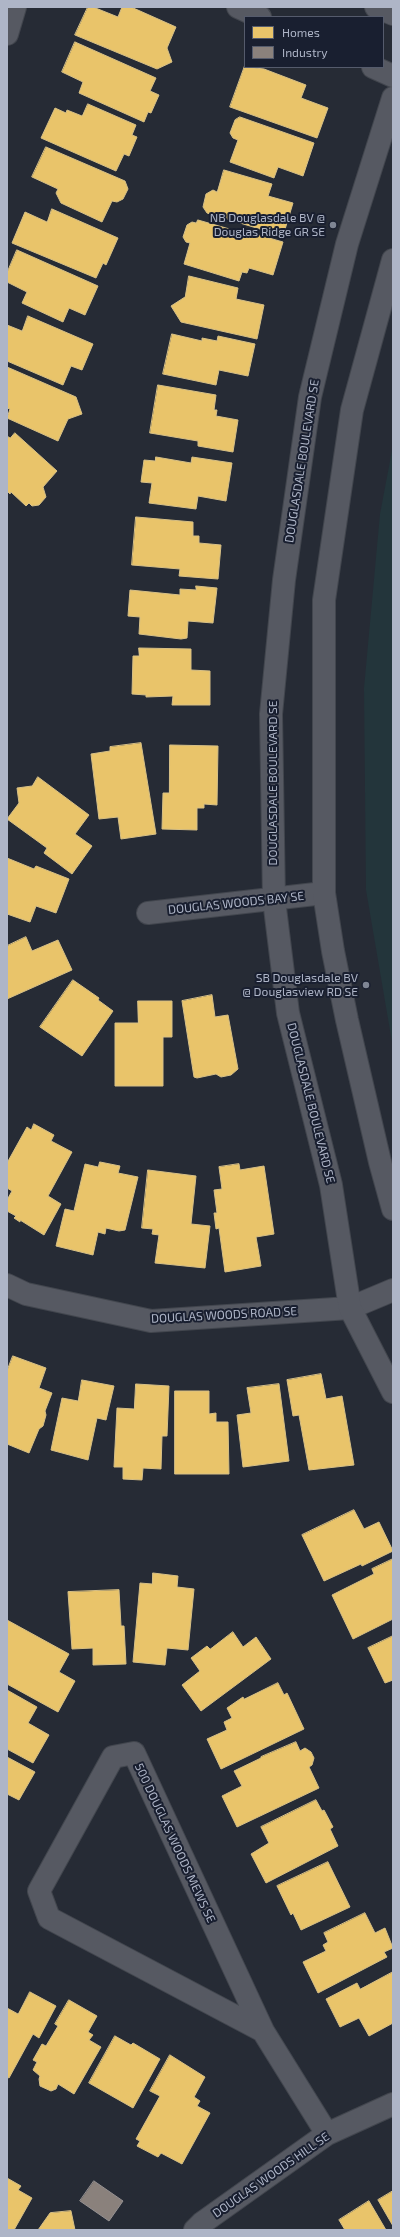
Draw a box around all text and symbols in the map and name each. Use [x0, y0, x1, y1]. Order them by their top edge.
legend [244, 16, 384, 68]
text: Homes [282, 25, 320, 39]
text: Industry [282, 45, 328, 59]
place label: NB Douglasdale BV @ Douglas Ridge GR SE [210, 211, 325, 239]
marker: NB Douglasdale BV @ Douglas Ridge GR SE [328, 220, 338, 230]
street label: DOUGLASDALE BOULEVARD SE [282, 378, 322, 544]
street label: DOUGLASDALE BOULEVARD SE [266, 700, 280, 866]
street label: DOUGLAS WOODS BAY SE [167, 889, 305, 917]
place label: SB Douglasdale BV @ Douglasview RD SE [242, 971, 358, 999]
marker: SB Douglasdale BV @ Douglasview RD SE [361, 980, 371, 990]
street label: DOUGLASDALE BOULEVARD SE [284, 1021, 338, 1185]
street label: DOUGLAS WOODS ROAD SE [151, 1304, 297, 1326]
street label: 500 DOUGLAS WOODS MEWS SE [132, 1761, 218, 1925]
street label: DOUGLAS WOODS HILL SE [210, 2129, 332, 2221]

